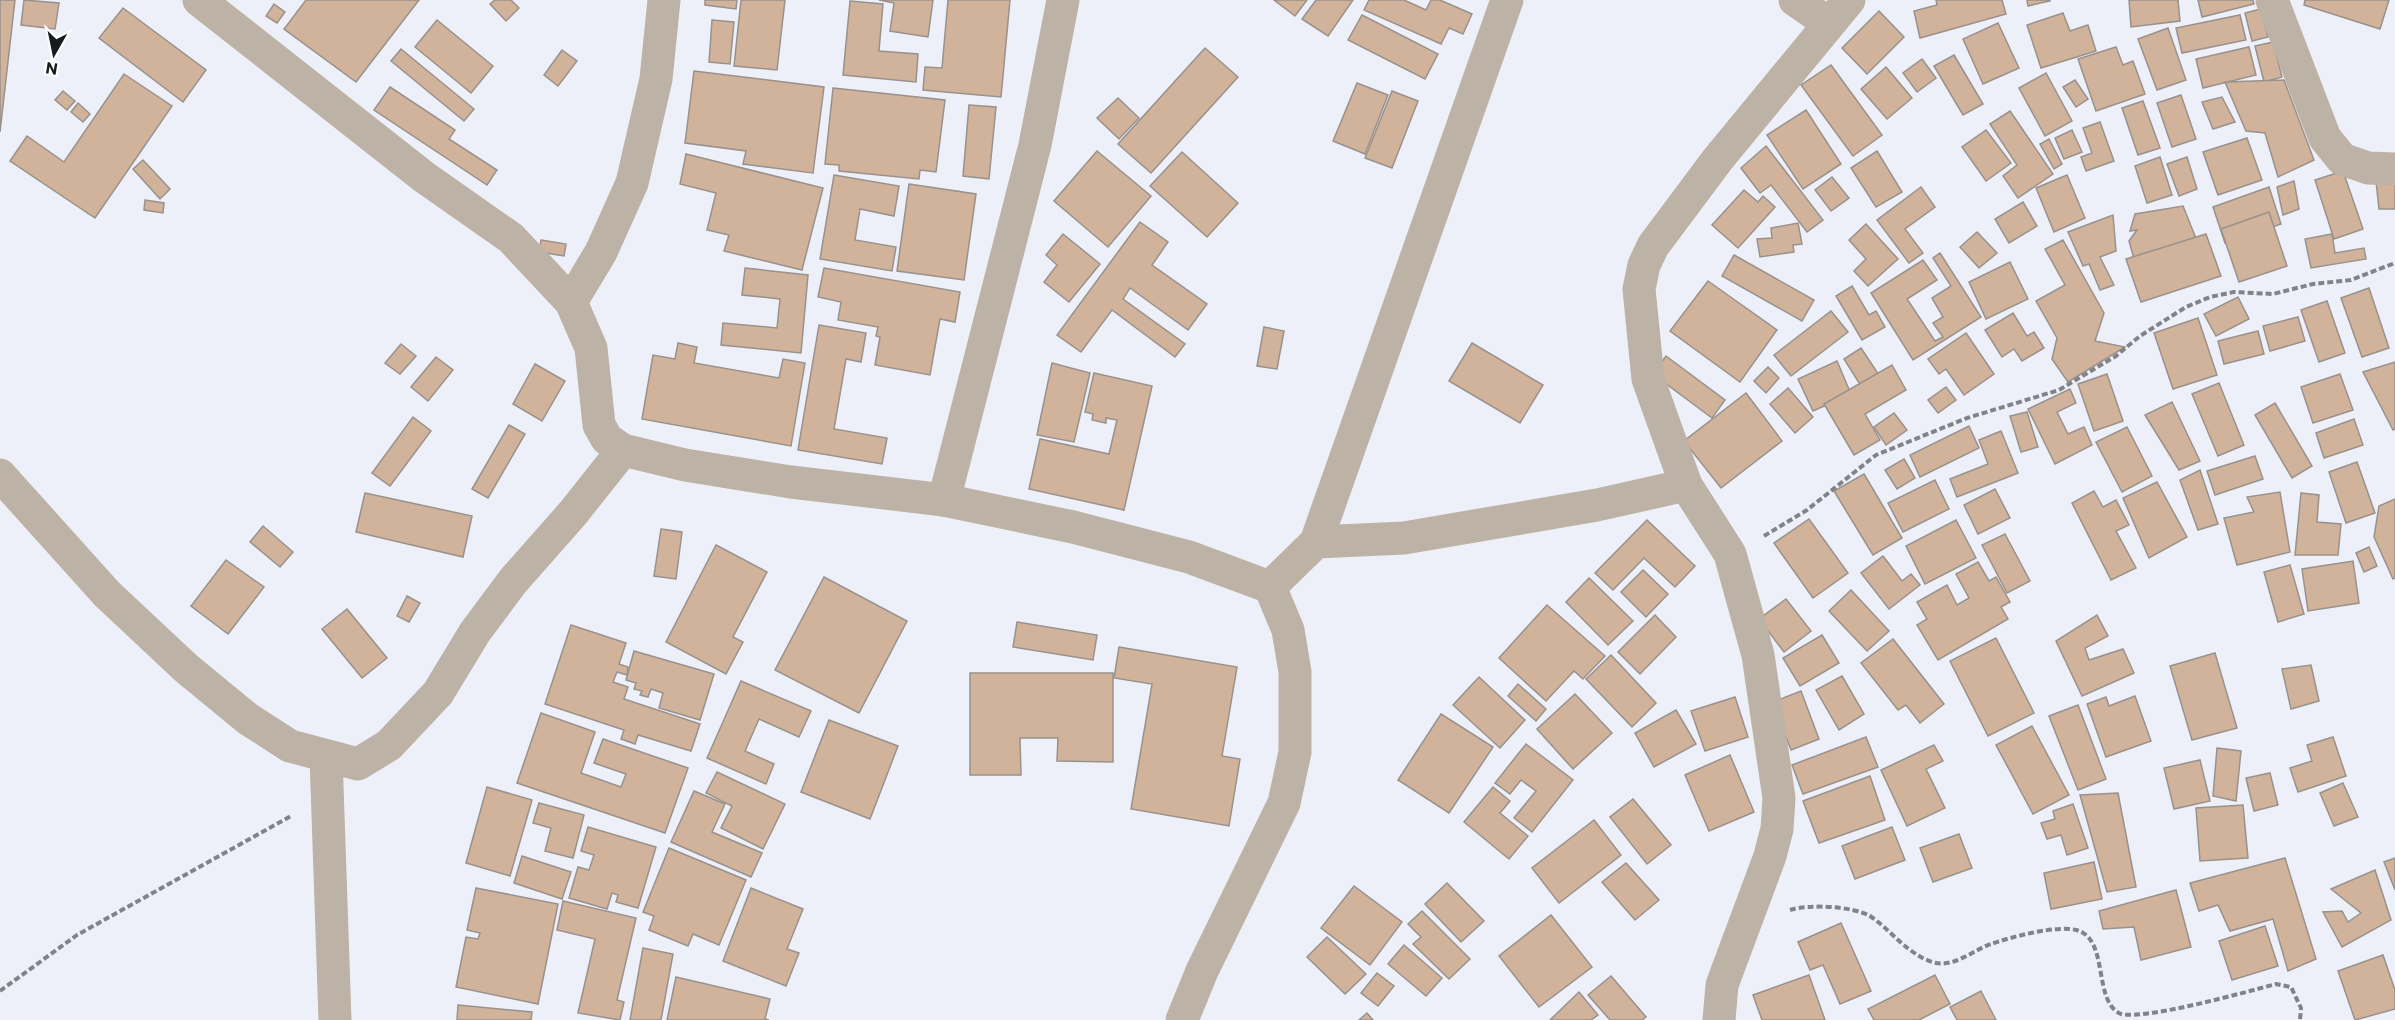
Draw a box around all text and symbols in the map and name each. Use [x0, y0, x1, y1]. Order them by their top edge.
north arrow [24, 24, 84, 84]
text: N [44, 59, 59, 80]

